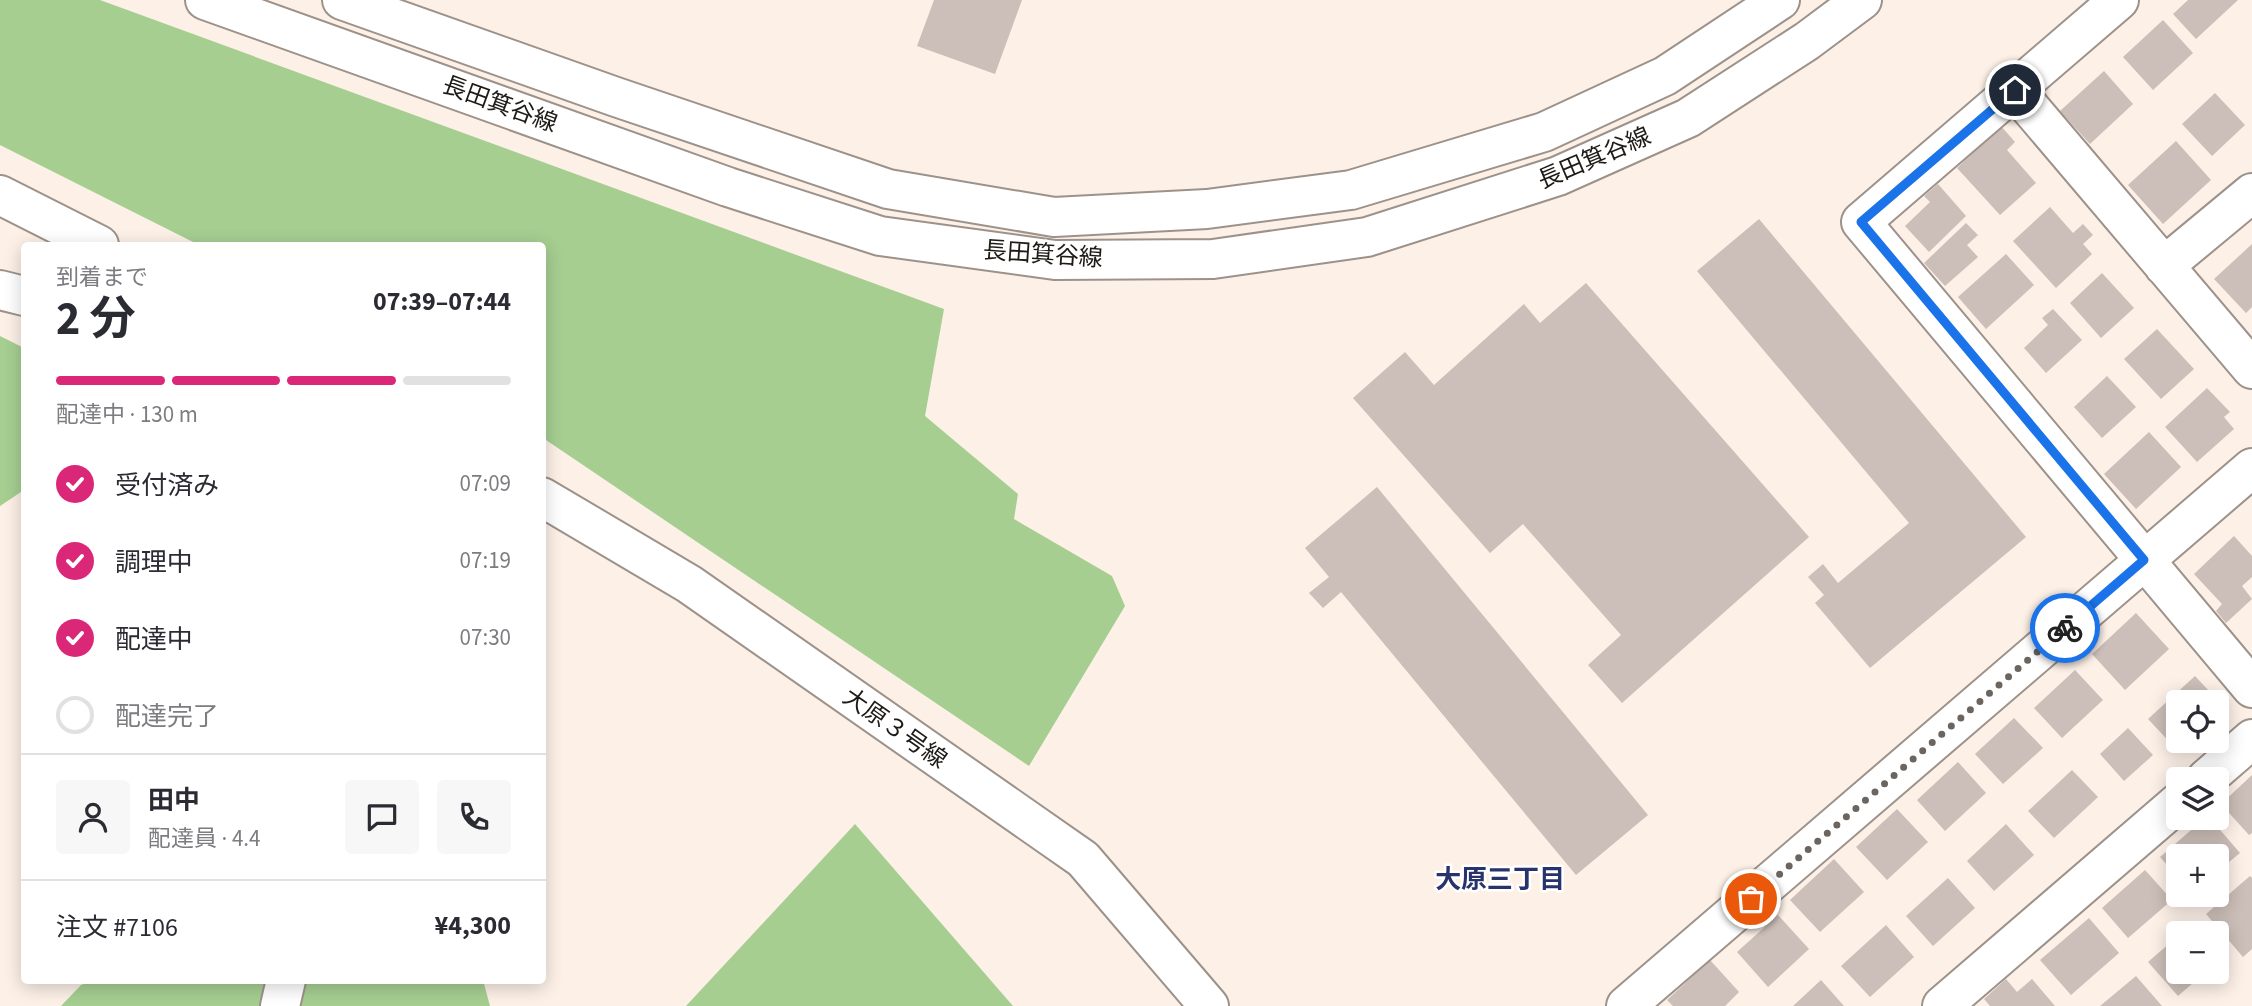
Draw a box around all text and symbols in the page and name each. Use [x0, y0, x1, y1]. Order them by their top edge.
pin [1985, 60, 2045, 120]
street label: 長田箕谷線 [437, 68, 562, 141]
icon: home [1996, 71, 2034, 109]
street label: 長田箕谷線 [1532, 119, 1656, 198]
street label: 長田箕谷線 [982, 233, 1104, 276]
text: 到着まで [56, 261, 148, 294]
text: 07:39–07:44 [373, 283, 511, 320]
text: 2 分 [56, 287, 136, 352]
text: 配達中 · 130 m [56, 398, 198, 431]
icon: check [56, 465, 94, 503]
text: 受付済み [115, 467, 219, 504]
text: 07:09 [460, 467, 511, 500]
icon: check [56, 542, 94, 580]
text: 調理中 [115, 544, 193, 581]
text: 07:19 [460, 544, 511, 577]
courier [2030, 593, 2100, 663]
icon: bike [2046, 609, 2084, 647]
icon: check [56, 619, 94, 657]
text: 配達中 [115, 621, 193, 658]
text: 07:30 [460, 621, 511, 654]
street label: 大原３号線 [836, 680, 954, 777]
map controls [2166, 690, 2229, 984]
button: locate [2166, 690, 2229, 753]
text: 配達完了 [115, 698, 219, 735]
button: layers [2166, 767, 2229, 830]
button: person [56, 780, 130, 854]
button: chat [345, 780, 419, 854]
button: phone [437, 780, 511, 854]
text: 田中 [148, 782, 200, 819]
text: 配達員 · 4.4 [148, 822, 261, 855]
button: + [2166, 844, 2229, 907]
district label: 大原三丁目 [1435, 861, 1565, 898]
pin [1721, 869, 1781, 929]
icon: bag [1732, 880, 1770, 918]
text: ¥4,300 [435, 907, 511, 944]
text: 注文 #7106 [56, 909, 178, 946]
button: − [2166, 921, 2229, 984]

